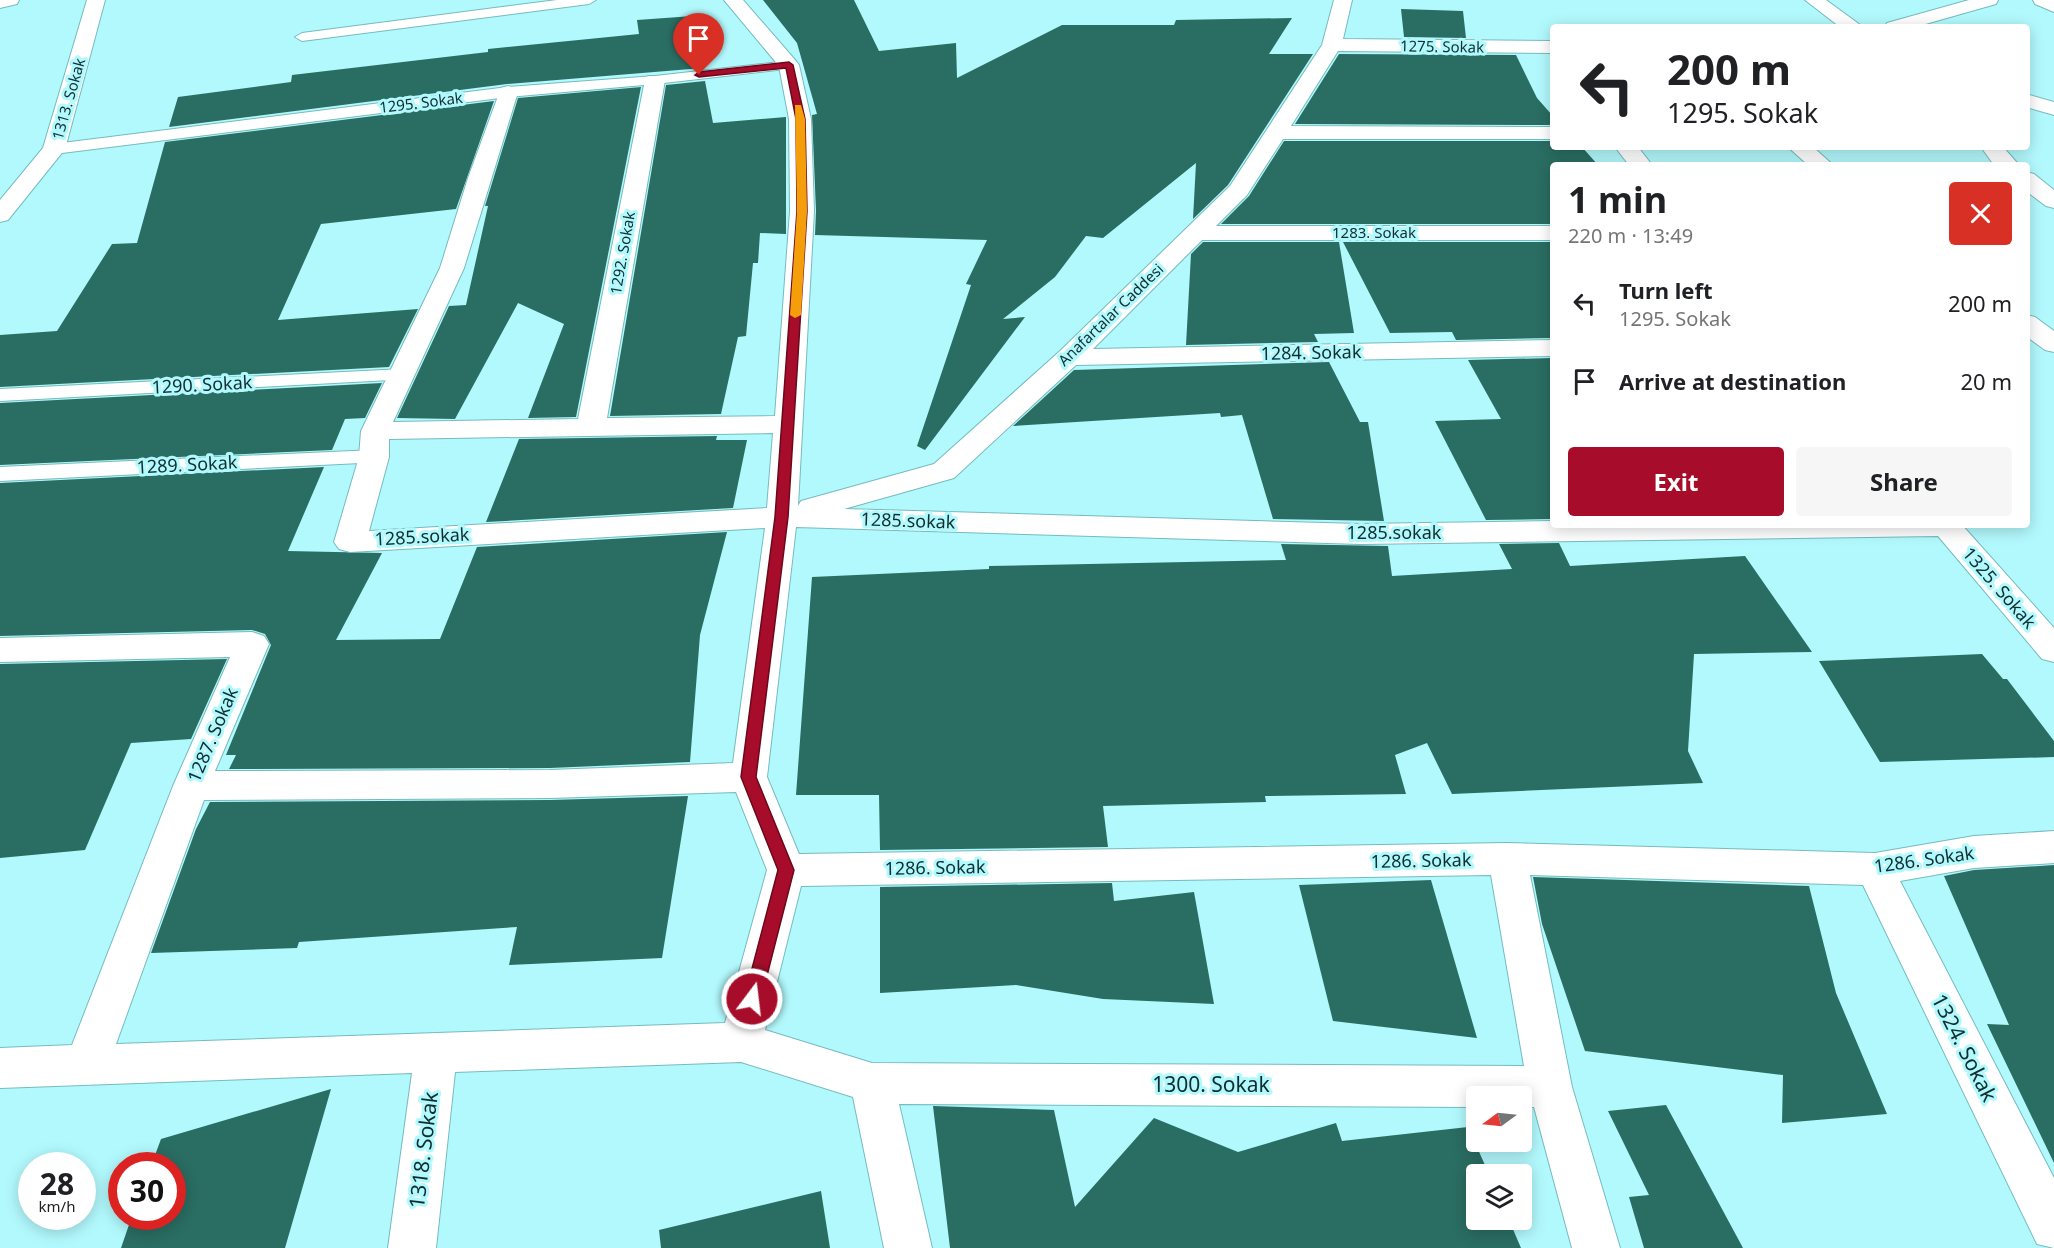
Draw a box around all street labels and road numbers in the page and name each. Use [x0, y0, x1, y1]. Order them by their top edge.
street label: 1275. Sokak [1400, 35, 1484, 57]
street label: 1313. Sokak [47, 56, 89, 142]
street label: 1295. Sokak [378, 87, 464, 117]
street label: 1292. Sokak [605, 210, 639, 296]
street label: 1283. Sokak [1332, 222, 1416, 242]
street label: Anafartalar Caddesi [1053, 259, 1167, 370]
street label: 1284. Sokak [1260, 339, 1362, 365]
street label: 1290. Sokak [151, 369, 253, 399]
street label: 1289. Sokak [136, 449, 238, 479]
street label: 1285.sokak [860, 506, 956, 534]
street label: 1285.sokak [1347, 520, 1442, 544]
street label: 1285.sokak [374, 522, 470, 550]
street label: 1325. Sokak [1958, 541, 2042, 634]
street label: 1287. Sokak [181, 683, 243, 786]
street label: 1286. Sokak [1872, 840, 1976, 878]
street label: 1286. Sokak [1370, 847, 1472, 873]
street label: 1286. Sokak [884, 854, 986, 880]
street label: 1324. Sokak [1926, 989, 2004, 1107]
street label: 1300. Sokak [1152, 1070, 1271, 1098]
street label: 1318. Sokak [402, 1089, 444, 1210]

